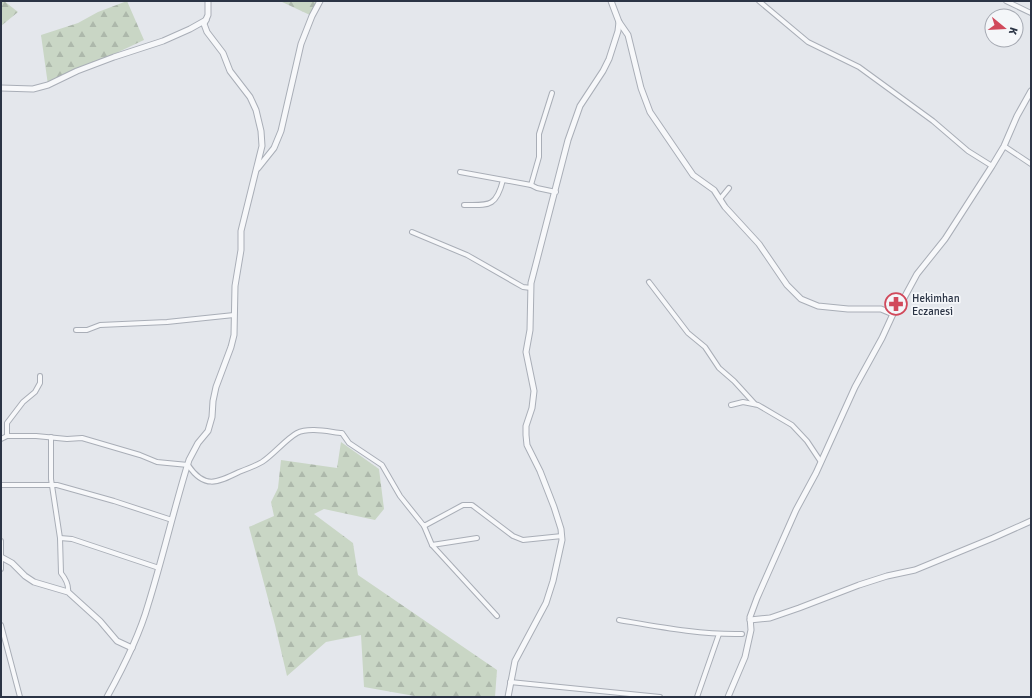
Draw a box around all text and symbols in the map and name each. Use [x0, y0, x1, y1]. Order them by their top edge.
north arrow [984, 8, 1024, 48]
text: K [1006, 26, 1020, 36]
pharmacy icon: Hekimhan Eczanesi [883, 291, 909, 317]
place label: Hekimhan Eczanesi [912, 292, 960, 318]

